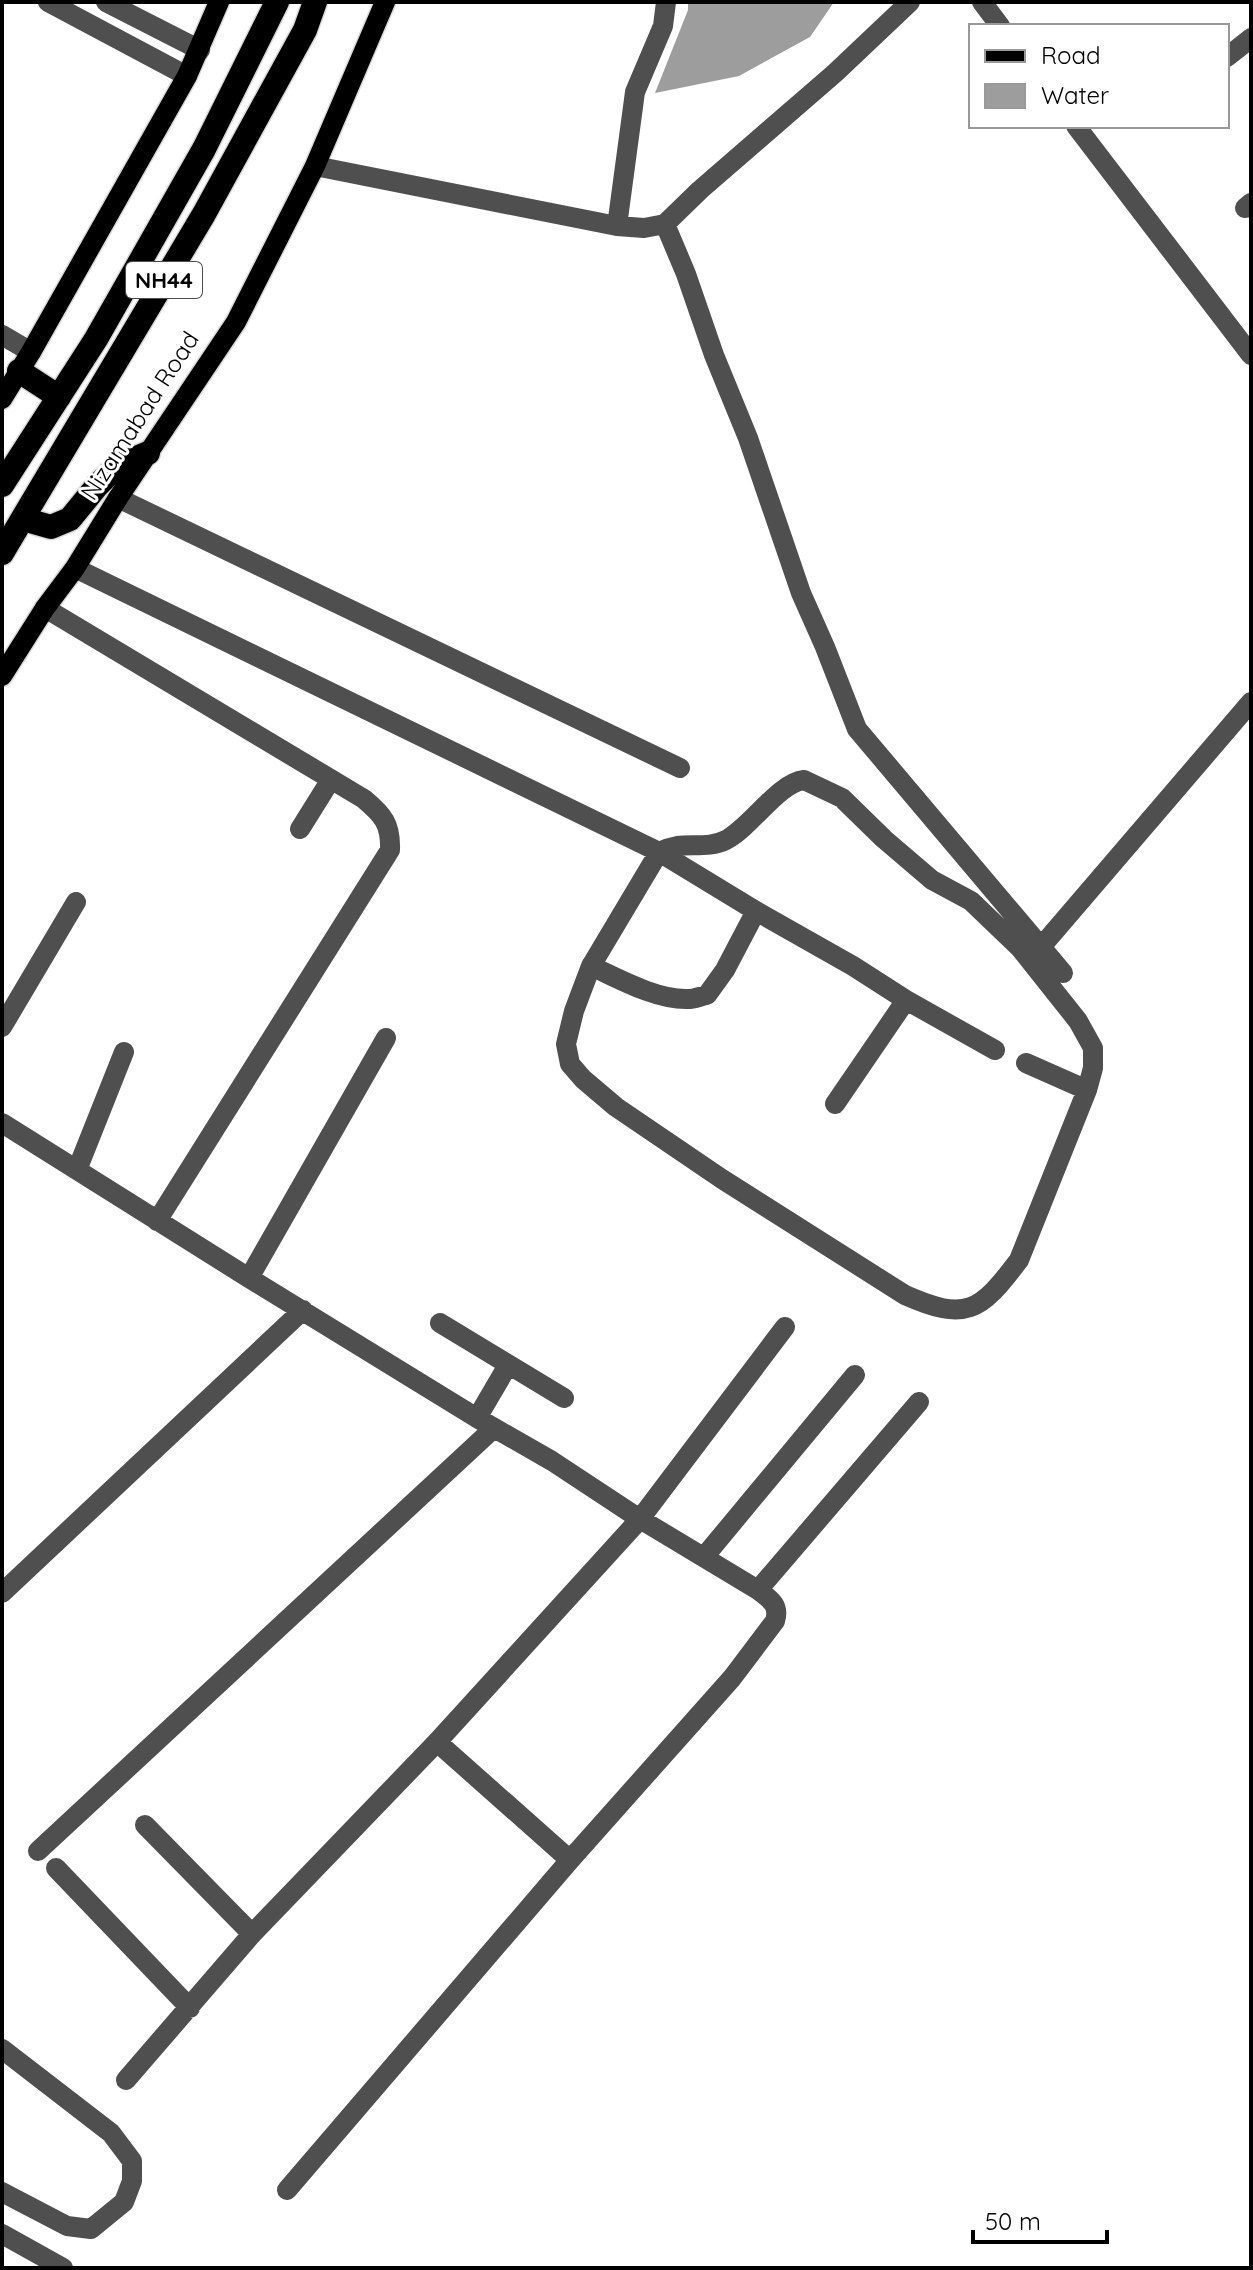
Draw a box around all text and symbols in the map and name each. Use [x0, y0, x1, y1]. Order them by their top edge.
legend [969, 24, 1229, 128]
text: Road [1041, 40, 1101, 70]
text: Water [1041, 80, 1109, 110]
road number: NH44 [126, 262, 202, 298]
street label: Nizamabad Road [74, 326, 205, 505]
scale bar [973, 2194, 1107, 2244]
text: 50 m [985, 2206, 1041, 2236]

